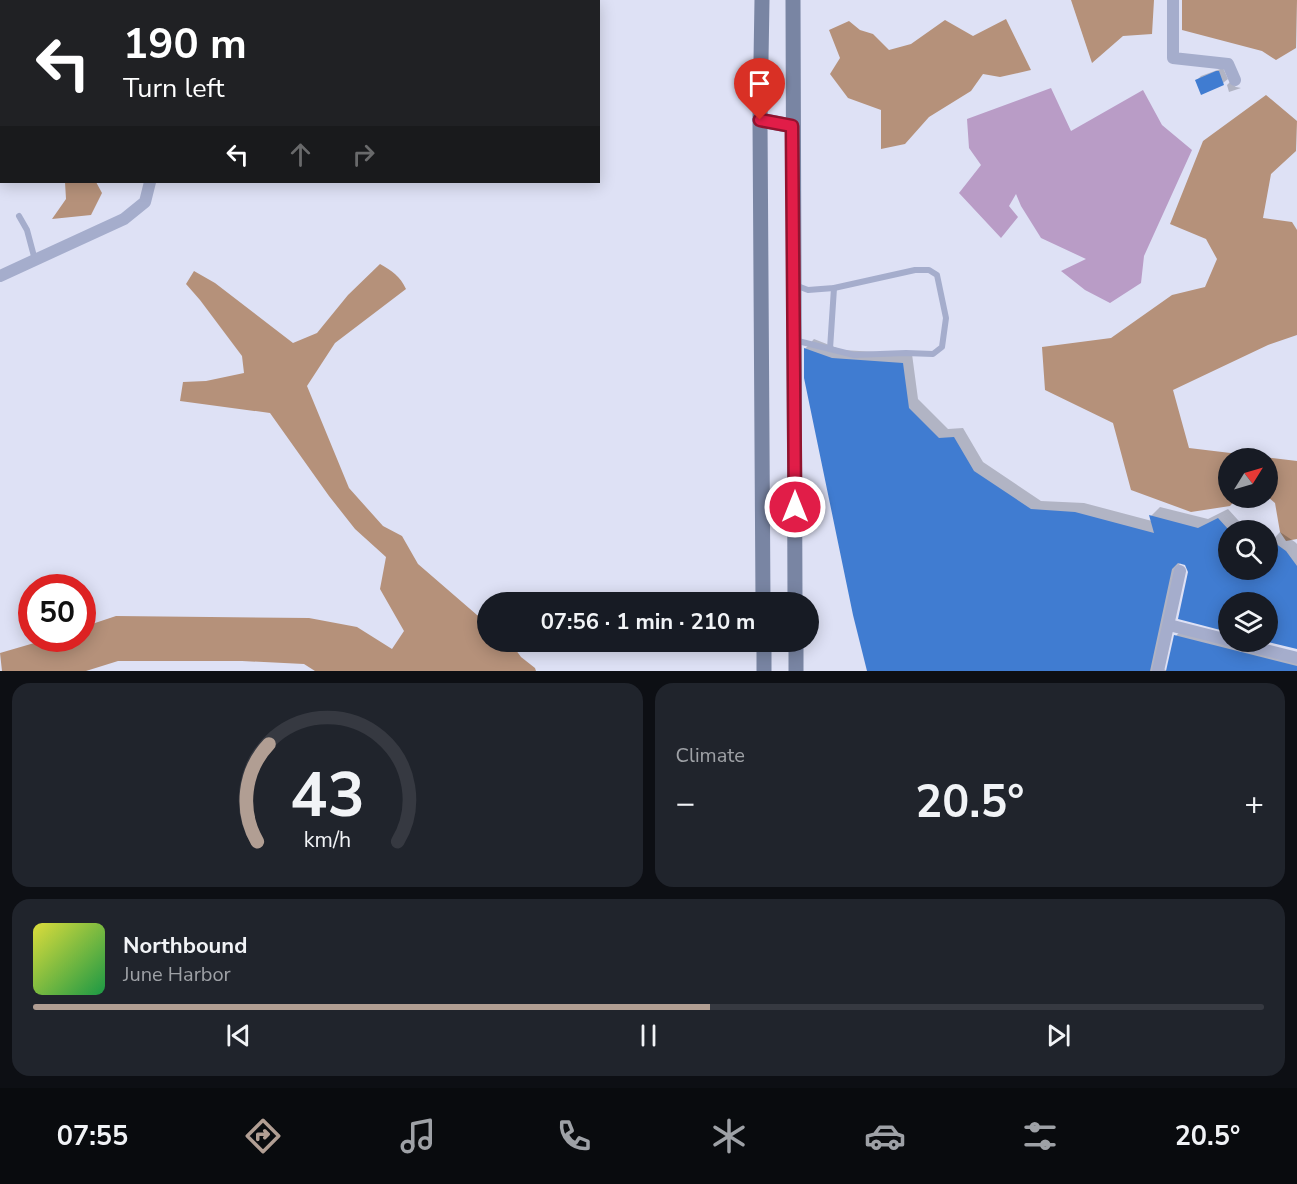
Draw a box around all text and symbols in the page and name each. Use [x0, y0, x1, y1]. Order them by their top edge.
text: 190 m [123, 16, 247, 73]
icon: left [24, 24, 102, 102]
pin [734, 58, 785, 120]
icon: arrive [743, 67, 776, 100]
text: Turn left [123, 70, 224, 107]
icon: left [221, 138, 254, 171]
icon: ahead [284, 138, 317, 171]
icon: right [347, 138, 380, 171]
north arrow [1218, 448, 1278, 508]
map controls [1218, 448, 1278, 652]
position arrow [763, 475, 827, 539]
button: search [1218, 520, 1278, 580]
speed limit sign: 50 [18, 574, 96, 652]
button: layers [1218, 592, 1278, 652]
text: 07:56 · 1 min · 210 m [541, 607, 755, 637]
text: Climate [676, 742, 745, 769]
text: 43 [290, 753, 365, 838]
text: 20.5° [915, 772, 1024, 833]
text: − [676, 781, 695, 826]
text: + [1244, 781, 1264, 826]
text: km/h [304, 825, 351, 855]
text: Northbound [123, 931, 247, 961]
text: June Harbor [123, 961, 231, 988]
icon: previous [222, 1019, 255, 1052]
icon: pause [632, 1019, 665, 1052]
icon: next [1042, 1019, 1075, 1052]
icon: directions [242, 1115, 284, 1157]
icon: music [397, 1115, 439, 1157]
icon: phone [553, 1115, 595, 1157]
icon: climate [708, 1115, 750, 1157]
icon: car [864, 1115, 906, 1157]
icon: filters [1019, 1115, 1061, 1157]
text: 07:55 [57, 1118, 128, 1155]
text: 20.5° [1175, 1118, 1240, 1155]

